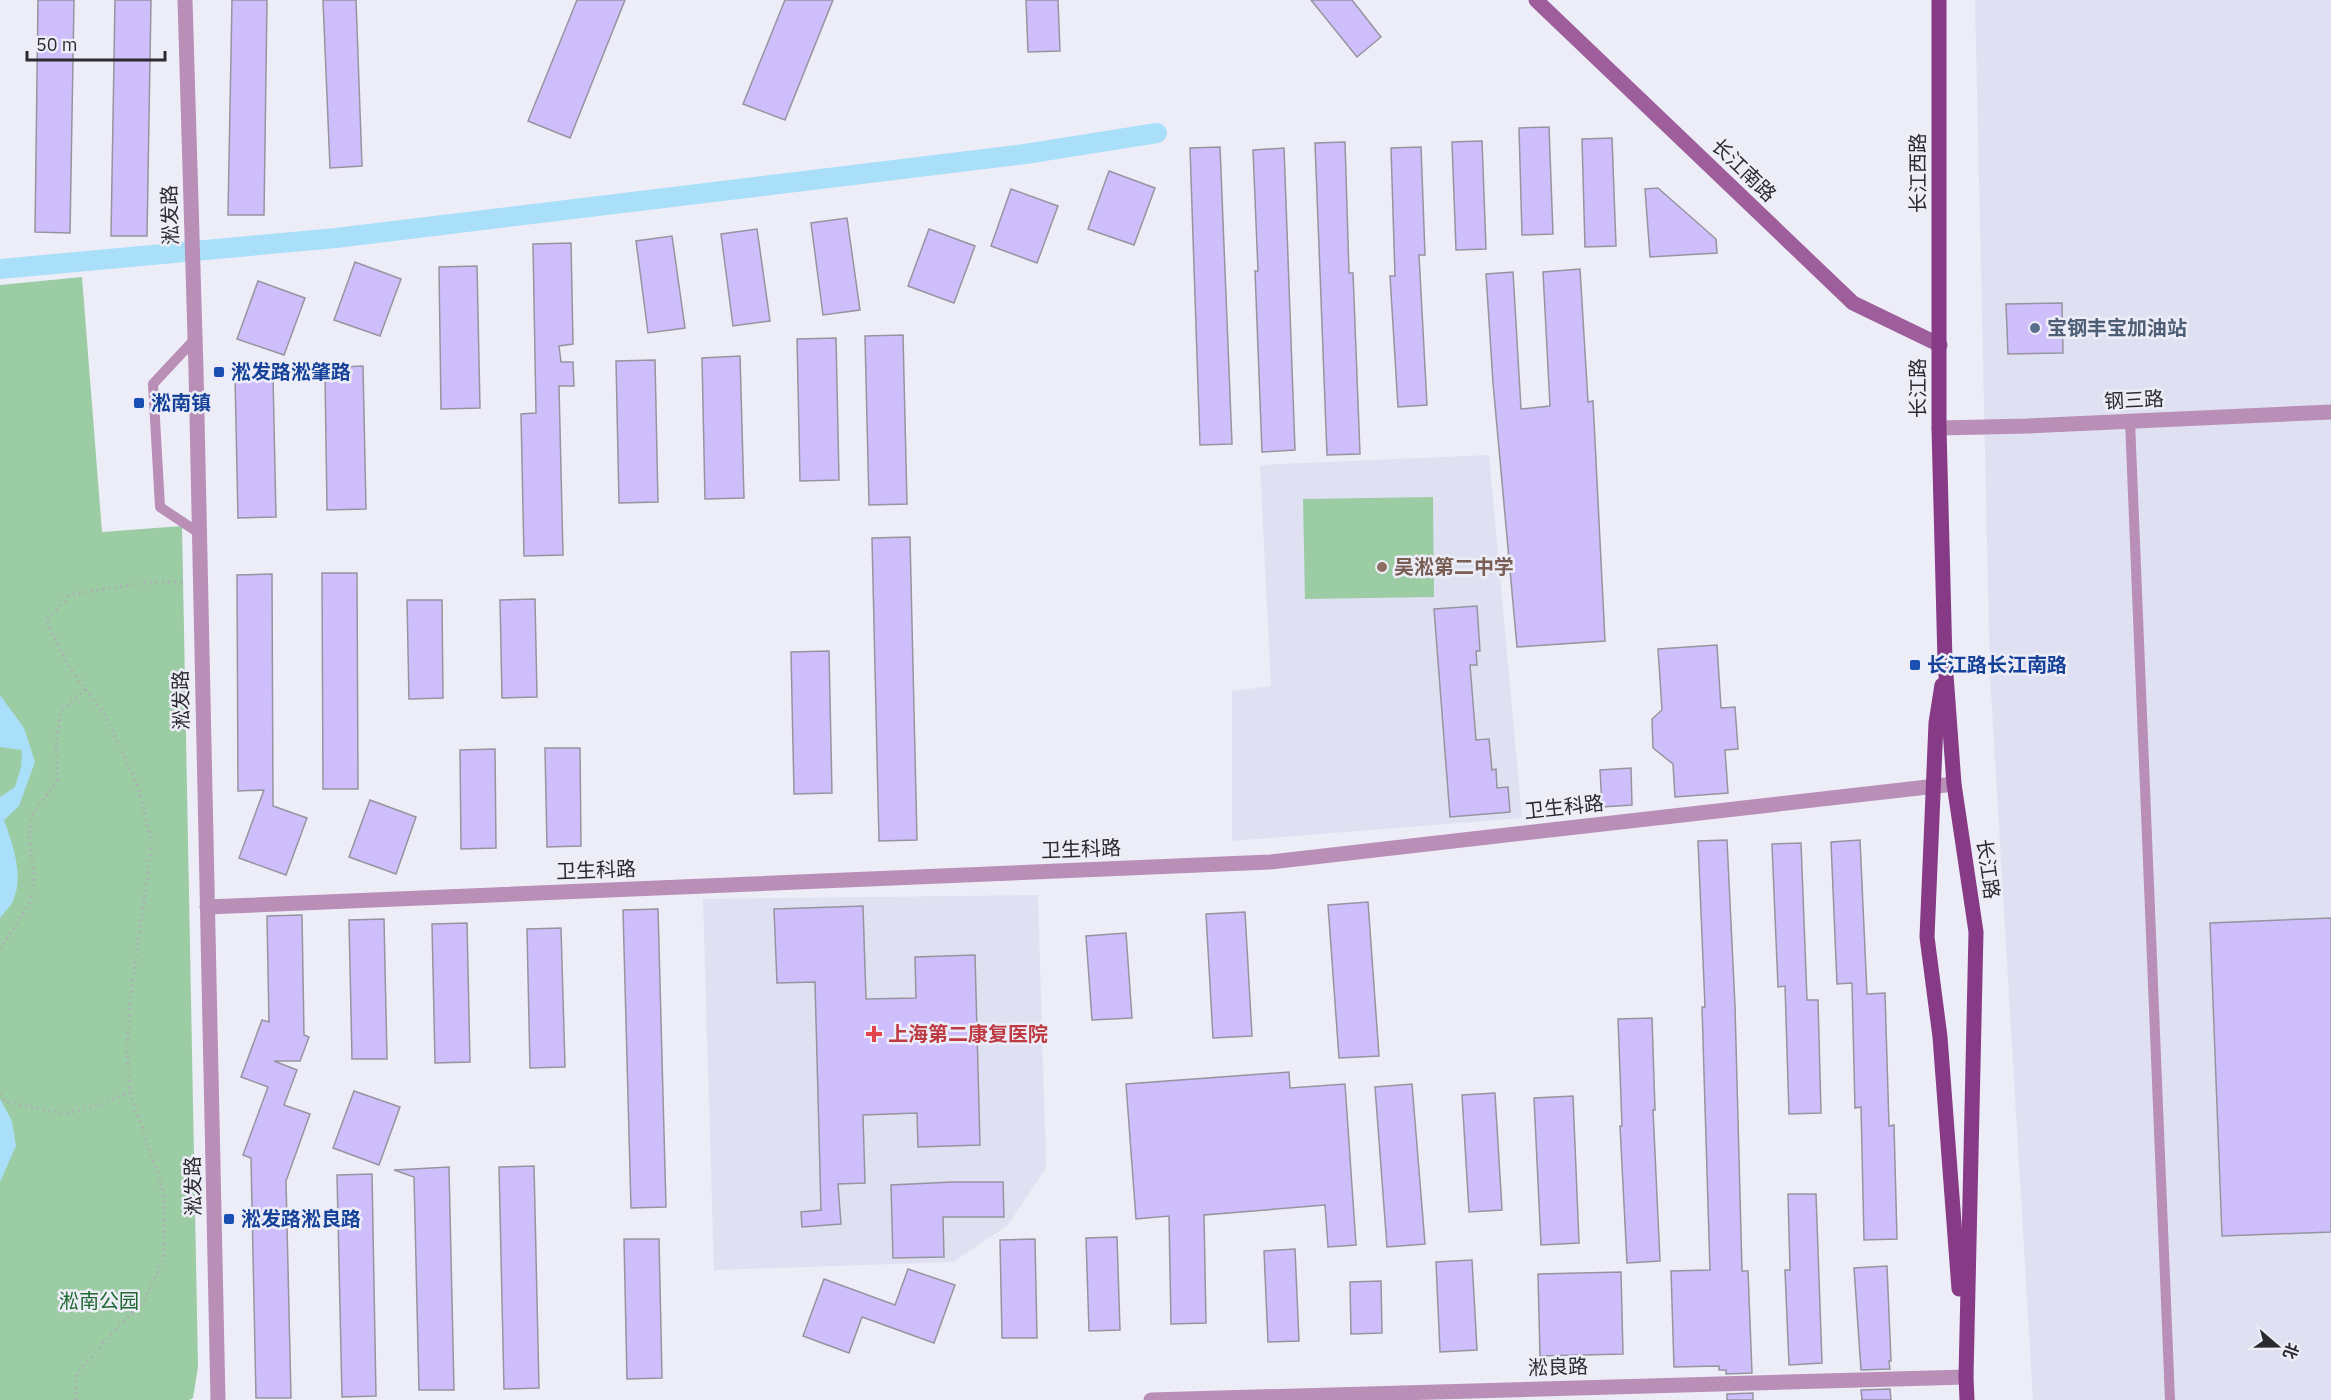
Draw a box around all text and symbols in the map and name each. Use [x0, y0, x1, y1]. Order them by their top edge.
scale bar [27, 24, 165, 62]
text: 50 m [36, 33, 78, 56]
street label: 长江南路 [1706, 132, 1782, 207]
street label: 长江西路 [1904, 133, 1931, 213]
street label: 淞发路 [155, 185, 184, 245]
place label: 宝钢丰宝加油站 [2047, 314, 2187, 341]
marker: 宝钢丰宝加油站 [2028, 321, 2042, 335]
place label: 淞发路淞肇路 [231, 358, 351, 385]
street label: 长江路 [1904, 358, 1931, 418]
marker: 淞发路淞肇路 [212, 365, 226, 379]
street label: 钢三路 [2103, 384, 2165, 415]
place label: 淞南镇 [151, 389, 211, 416]
marker: 淞南镇 [132, 396, 146, 410]
place label: 吴淞第二中学 [1394, 553, 1514, 580]
marker: 吴淞第二中学 [1375, 560, 1389, 574]
place label: 长江路长江南路 [1927, 651, 2067, 678]
marker: 长江路长江南路 [1908, 658, 1922, 672]
street label: 淞发路 [166, 670, 195, 730]
street label: 卫生科路 [1523, 789, 1605, 824]
street label: 卫生科路 [1041, 834, 1121, 863]
street label: 长江路 [1971, 837, 2006, 901]
street label: 卫生科路 [556, 855, 636, 884]
place label: 上海第二康复医院 [888, 1020, 1048, 1047]
marker: 上海第二康复医院 [865, 1025, 883, 1043]
street label: 淞发路 [178, 1156, 207, 1216]
place label: 淞发路淞良路 [241, 1205, 361, 1232]
marker: 淞发路淞良路 [222, 1212, 236, 1226]
park label: 淞南公园 [59, 1287, 139, 1314]
north arrow [2247, 1316, 2307, 1376]
text: 北 [2279, 1340, 2303, 1362]
street label: 淞良路 [1528, 1352, 1588, 1381]

